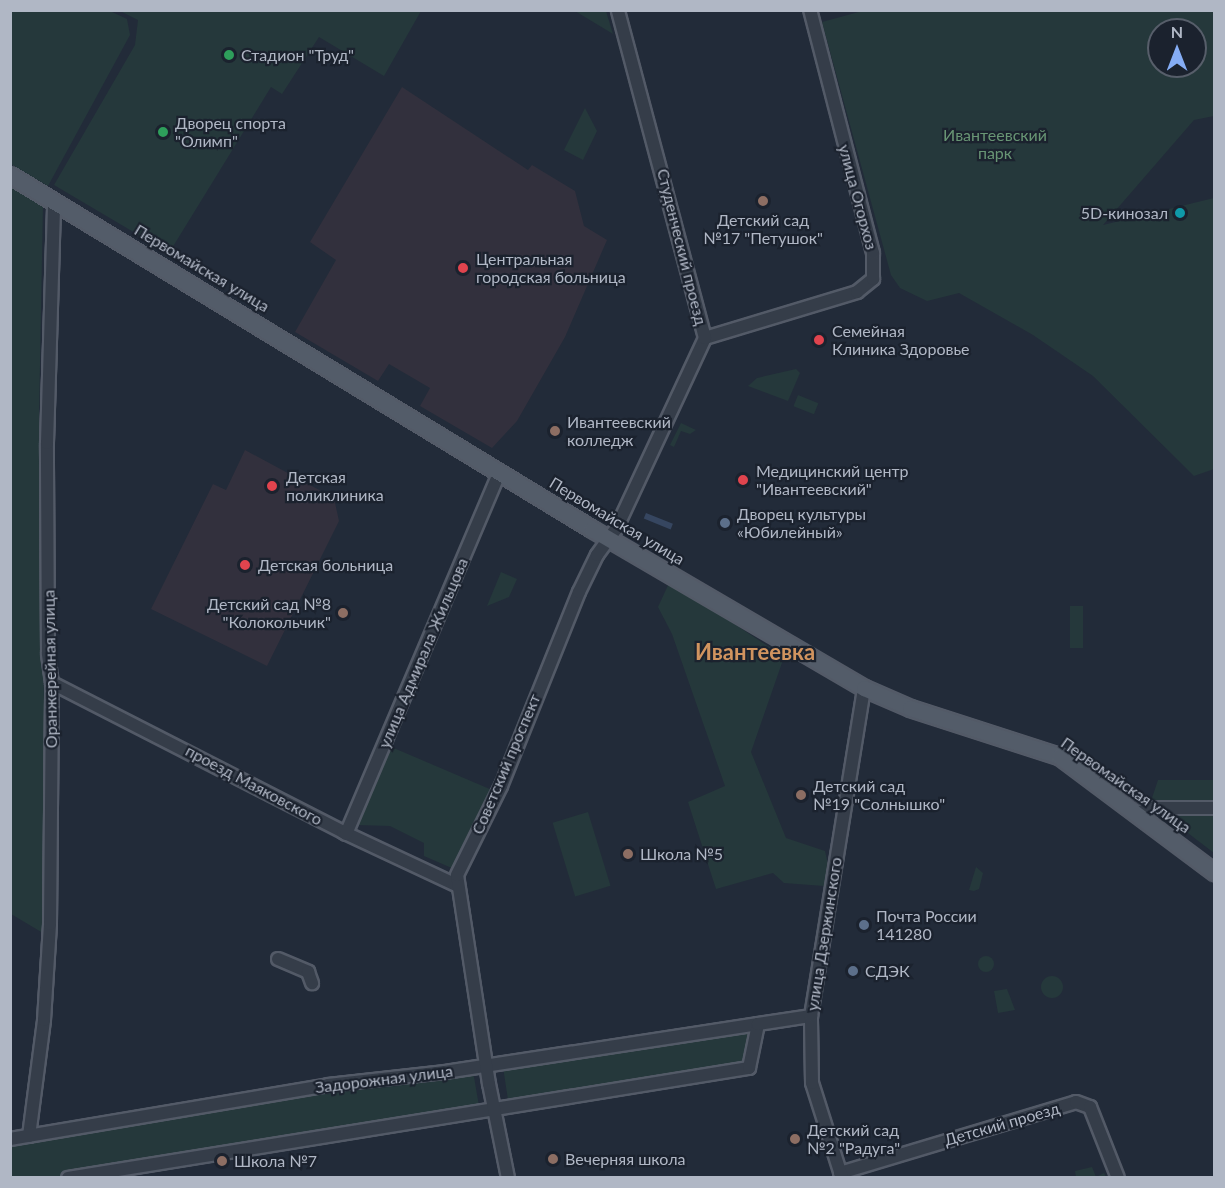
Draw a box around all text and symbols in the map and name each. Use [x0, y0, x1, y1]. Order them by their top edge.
north arrow [1147, 18, 1207, 78]
text: N [1171, 22, 1183, 41]
place label: Стадион "Труд" [241, 45, 354, 65]
marker: Стадион "Труд" [222, 48, 236, 62]
place label: Дворец спорта "Олимп" [175, 113, 286, 151]
marker: Дворец спорта "Олимп" [156, 125, 170, 139]
park label: Ивантеевский парк [943, 125, 1047, 163]
street label: улица Огорхоз [835, 142, 881, 252]
street label: Студенческий проезд [653, 167, 711, 327]
marker: Детский сад №17 "Петушок" [756, 194, 770, 208]
place label: 5D-кинозал [1081, 203, 1168, 223]
marker: 5D-кинозал [1173, 206, 1187, 220]
place label: Детский сад №17 "Петушок" [703, 210, 823, 248]
street label: Первомайская улица [131, 220, 273, 316]
place label: Центральная городская больница [476, 249, 626, 287]
marker: Центральная городская больница [454, 259, 472, 277]
place label: Семейная Клиника Здоровье [832, 321, 970, 359]
marker: Семейная Клиника Здоровье [810, 331, 828, 349]
place label: Ивантеевский колледж [567, 412, 671, 450]
marker: Ивантеевский колледж [548, 424, 562, 438]
place label: Медицинский центр "Ивантеевский" [756, 461, 908, 499]
place label: Детская поликлиника [286, 467, 384, 505]
marker: Медицинский центр "Ивантеевский" [734, 471, 752, 489]
street label: Первомайская улица [546, 473, 688, 569]
marker: Детская поликлиника [263, 477, 281, 495]
place label: Дворец культуры «Юбилейный» [737, 504, 866, 542]
marker: Дворец культуры «Юбилейный» [718, 516, 732, 530]
place label: Детская больница [258, 555, 393, 575]
street label: улица Адмирала Жильцова [374, 555, 472, 751]
marker: Детская больница [236, 556, 254, 574]
street label: Оранжерейная улица [39, 590, 61, 748]
place label: Детский сад №8 "Колокольчик" [207, 594, 331, 632]
marker: Детский сад №8 "Колокольчик" [336, 606, 350, 620]
district label: Ивантеевка [695, 639, 815, 665]
street label: Советский проспект [468, 691, 544, 837]
street label: Первомайская улица [1057, 733, 1195, 837]
street label: проезд Маяковского [182, 741, 326, 829]
place label: Детский сад №19 "Солнышко" [813, 776, 945, 814]
marker: Детский сад №19 "Солнышко" [794, 788, 808, 802]
place label: Школа №5 [640, 844, 723, 864]
marker: Школа №5 [621, 847, 635, 861]
street label: улица Дзержинского [802, 856, 846, 1012]
place label: Почта России 141280 [876, 906, 977, 944]
marker: Почта России 141280 [857, 918, 871, 932]
place label: СДЭК [865, 961, 910, 981]
marker: СДЭК [846, 964, 860, 978]
street label: Задорожная улица [314, 1061, 454, 1097]
street label: Детский проезд [942, 1098, 1062, 1150]
place label: Детский сад №2 "Радуга" [807, 1120, 900, 1158]
marker: Детский сад №2 "Радуга" [788, 1132, 802, 1146]
place label: Вечерняя школа [565, 1149, 685, 1169]
place label: Школа №7 [234, 1151, 317, 1171]
marker: Вечерняя школа [546, 1152, 560, 1166]
marker: Школа №7 [215, 1154, 229, 1168]

